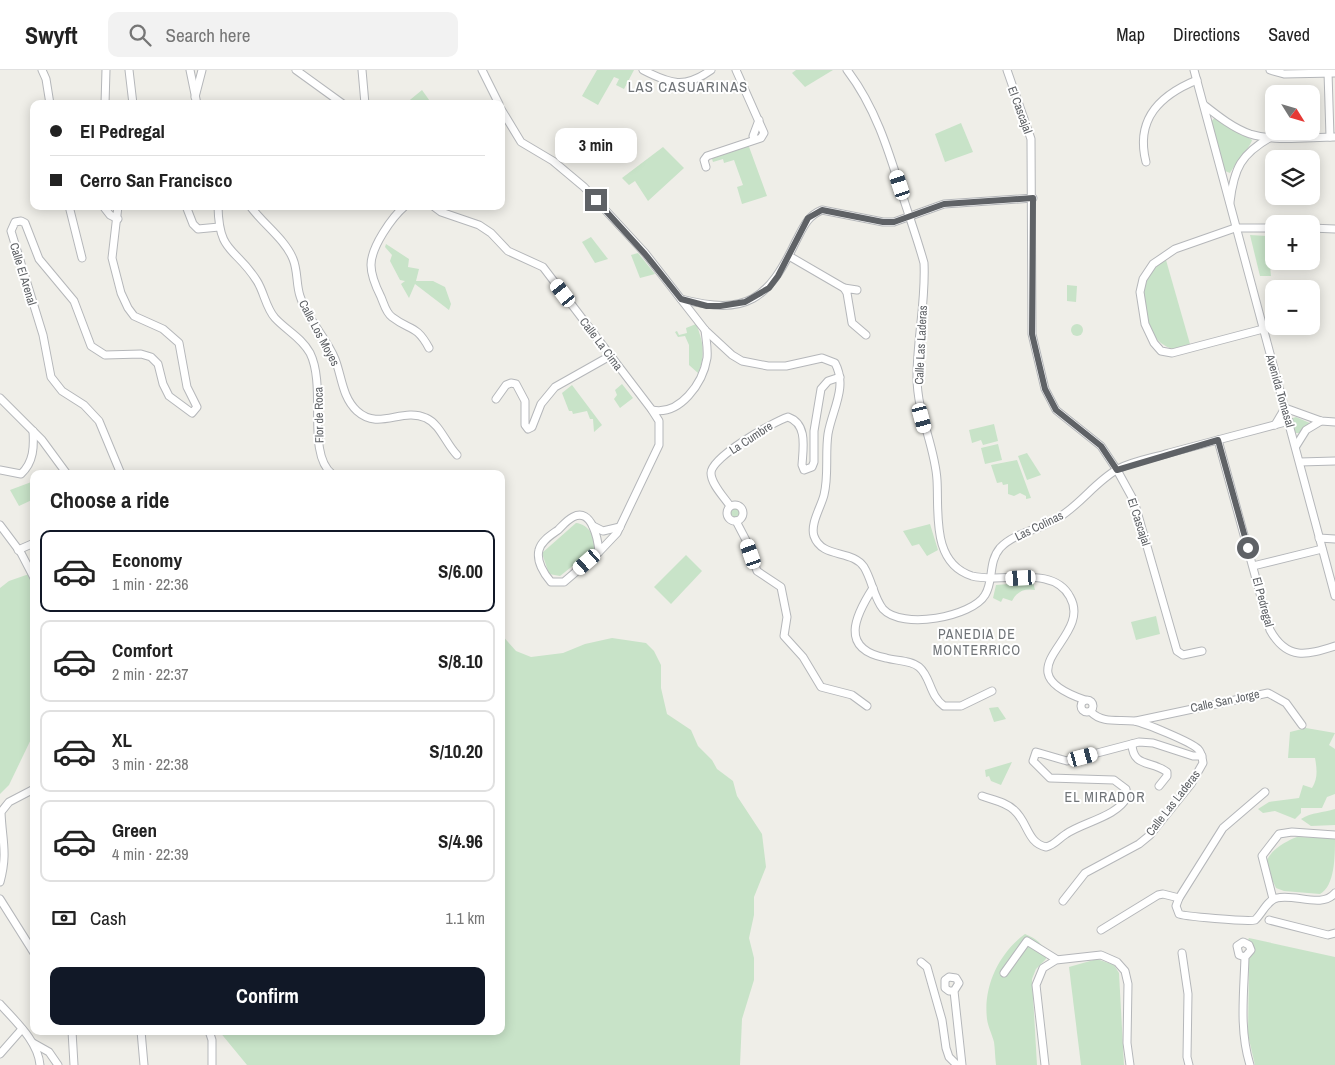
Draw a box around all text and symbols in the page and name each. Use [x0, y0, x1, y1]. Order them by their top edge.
search box [108, 12, 458, 57]
text: Swyft [25, 19, 78, 51]
icon: search [126, 21, 154, 49]
text: Search here [166, 22, 250, 48]
text: Map [1116, 22, 1145, 47]
text: Directions [1173, 22, 1240, 47]
text: Saved [1268, 22, 1310, 47]
district label: LAS CASUARINAS [628, 76, 748, 97]
street label: El Cascajal [1004, 84, 1036, 136]
north arrow [1265, 85, 1320, 140]
map controls [1265, 85, 1320, 335]
text: El Pedregal [80, 118, 165, 144]
callout: 3 min [555, 128, 637, 162]
text: 3 min [579, 134, 613, 156]
button: layers [1265, 150, 1320, 205]
text: Cerro San Francisco [80, 167, 232, 193]
car [888, 168, 911, 202]
route end [585, 189, 607, 211]
button: + [1265, 215, 1320, 270]
street label: Calle El Arenal [6, 241, 40, 307]
car [547, 277, 578, 309]
button: − [1265, 280, 1320, 335]
street label: Calle Los Moyes [295, 297, 343, 369]
street label: Calle Las Laderas [911, 305, 931, 385]
street label: Calle La Cima [576, 314, 626, 374]
street label: Avenida Tomasal [1262, 352, 1298, 429]
street label: Flor de Roca [311, 386, 327, 443]
car [910, 402, 933, 434]
street label: La Cumbre [726, 418, 776, 458]
text: Choose a ride [50, 485, 169, 515]
street label: El Cascajal [1124, 496, 1154, 548]
street label: Las Colinas [1012, 507, 1066, 545]
car [739, 537, 762, 571]
route start [1237, 537, 1259, 559]
car [570, 546, 603, 578]
text: Economy [112, 547, 182, 573]
icon: car [52, 549, 97, 594]
text: S/6.00 [438, 558, 483, 584]
car [1005, 570, 1036, 586]
text: 1 min · 22:36 [112, 573, 189, 595]
street label: El Pedregal [1249, 575, 1277, 629]
district label: PANEDIA DE MONTERRICO [933, 625, 1021, 659]
text: Comfort [112, 637, 173, 663]
icon: car [52, 639, 97, 684]
text: S/8.10 [438, 648, 483, 674]
text: 2 min · 22:37 [112, 663, 189, 685]
street label: Calle San Jorge [1189, 686, 1261, 716]
text: XL [112, 727, 132, 753]
icon: car [52, 729, 97, 774]
text: S/10.20 [429, 738, 483, 764]
car [1066, 746, 1099, 768]
text: 3 min · 22:38 [112, 753, 189, 775]
street label: Calle Las Laderas [1142, 767, 1204, 839]
district label: EL MIRADOR [1064, 788, 1146, 806]
text: Green [112, 817, 157, 843]
icon: car [52, 819, 97, 864]
text: S/4.96 [438, 828, 483, 854]
text: 4 min · 22:39 [112, 843, 189, 865]
icon: cash [50, 904, 78, 932]
text: Cash [90, 905, 126, 931]
text: 1.1 km [446, 907, 485, 929]
button: Confirm [50, 967, 485, 1025]

